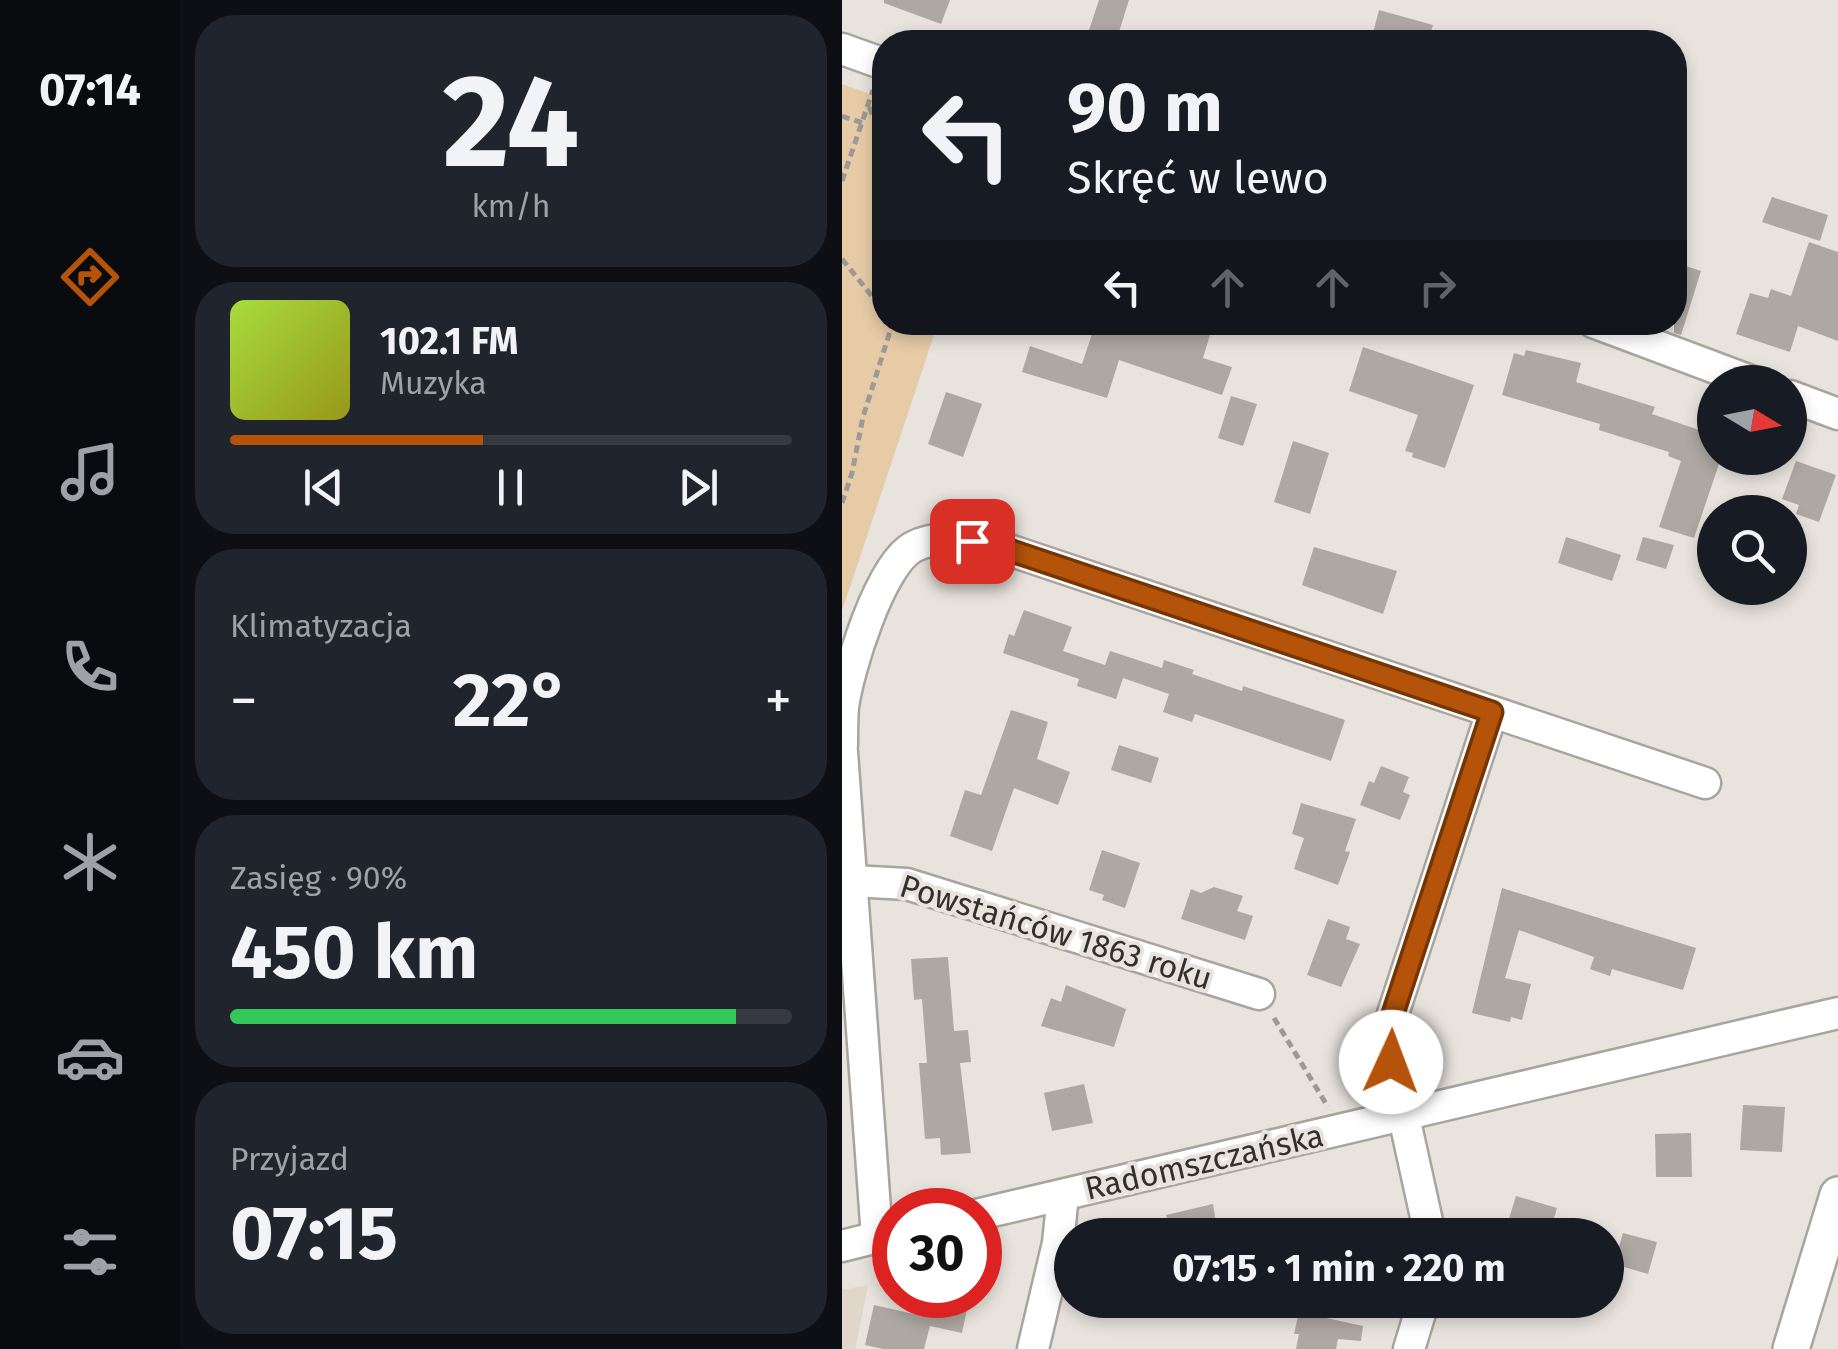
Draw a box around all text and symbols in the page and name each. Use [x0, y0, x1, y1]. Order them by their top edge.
text: 24 [443, 44, 579, 200]
text: 07:14 [39, 63, 141, 117]
text: 90 m [1067, 66, 1223, 150]
icon: left [902, 70, 1032, 200]
text: Skręć w lewo [1067, 151, 1329, 205]
text: km/h [471, 187, 551, 225]
icon: directions [55, 242, 125, 312]
icon: left [1095, 260, 1150, 315]
icon: ahead [1200, 260, 1255, 315]
icon: ahead [1305, 260, 1360, 315]
icon: right [1410, 260, 1465, 315]
text: 102.1 FM [380, 318, 518, 364]
text: Muzyka [380, 364, 487, 402]
north arrow [1697, 365, 1807, 475]
map controls [1697, 365, 1807, 605]
icon: music [55, 437, 125, 507]
icon: previous [296, 460, 351, 515]
icon: pause [483, 460, 538, 515]
icon: next [671, 460, 726, 515]
button: search [1697, 495, 1807, 605]
pin [930, 499, 1015, 584]
icon: arrive [945, 514, 1000, 569]
text: Klimatyzacja [230, 607, 412, 645]
icon: phone [55, 632, 125, 702]
text: 22° [453, 656, 569, 746]
text: − [230, 668, 258, 734]
text: + [765, 668, 792, 734]
icon: climate [55, 827, 125, 897]
text: Zasięg · 90% [230, 859, 407, 897]
street label: Powstańców 1863 roku [896, 866, 1216, 998]
text: 450 km [230, 908, 478, 998]
position arrow [1339, 1010, 1443, 1114]
icon: car [55, 1022, 125, 1092]
street label: Radomszczańska [1081, 1116, 1327, 1208]
text: Przyjazd [230, 1140, 349, 1178]
speed limit sign: 30 [872, 1188, 1002, 1318]
text: 07:15 [230, 1189, 398, 1279]
icon: filters [55, 1217, 125, 1287]
text: 07:15 · 1 min · 220 m [1172, 1245, 1506, 1291]

